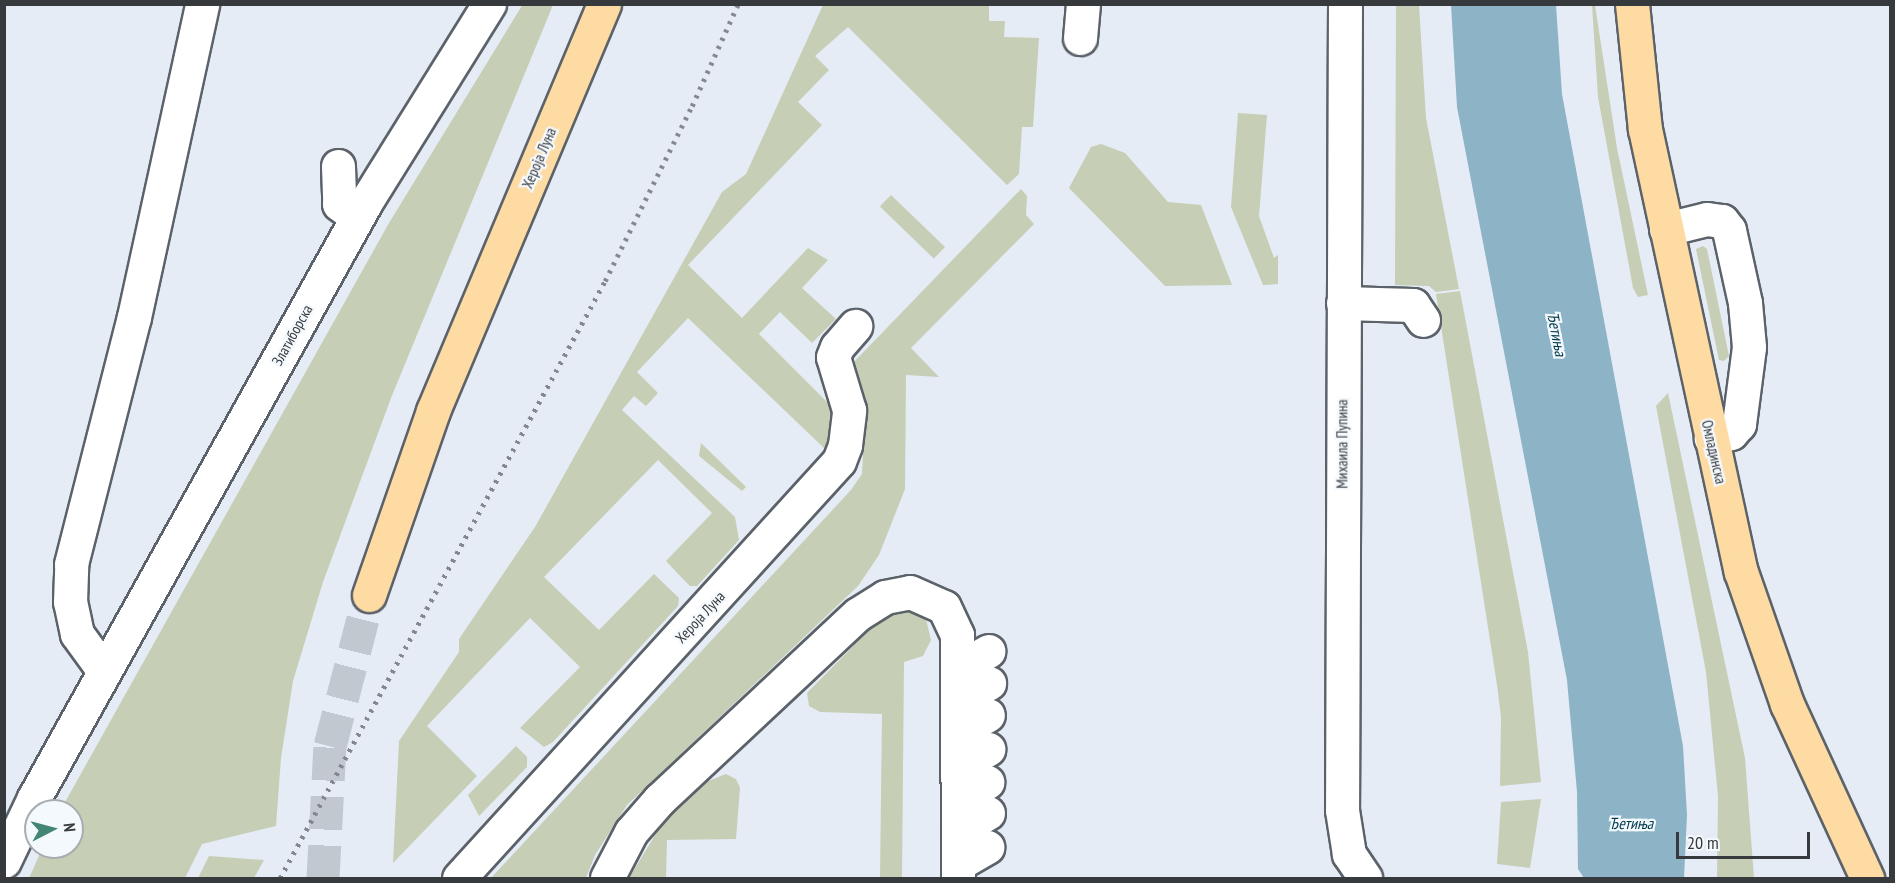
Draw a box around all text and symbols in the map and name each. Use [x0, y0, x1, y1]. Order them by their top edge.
street label: Хероја Луна [518, 125, 560, 191]
street label: Златиборска [268, 301, 316, 369]
water label: Ђетиња [1543, 310, 1571, 358]
street label: Михаила Пупина [1333, 399, 1351, 489]
street label: Омладинска [1698, 418, 1730, 486]
street label: Хероја Луна [671, 587, 729, 647]
north arrow [24, 799, 84, 859]
water label: Ђетиња [1609, 813, 1653, 833]
scale bar [1679, 820, 1812, 858]
text: N [60, 822, 80, 833]
text: 20 m [1687, 831, 1719, 854]

